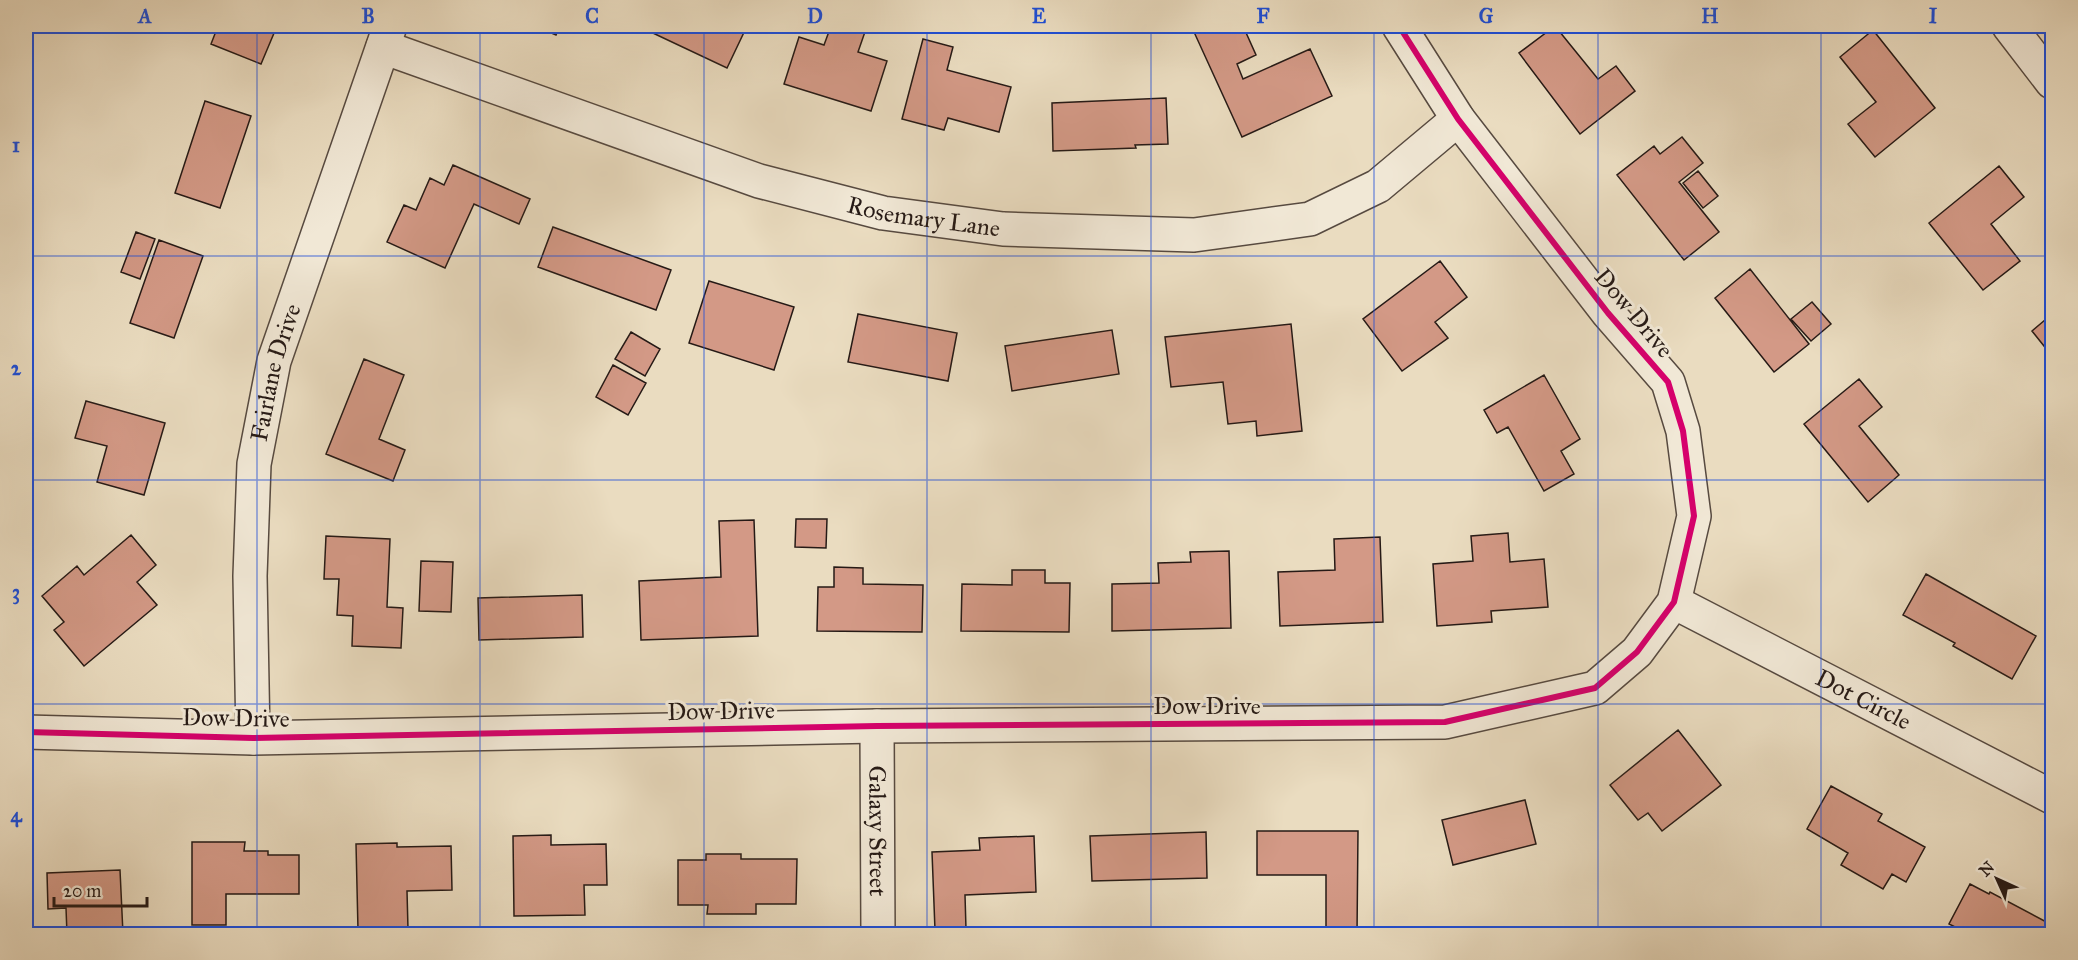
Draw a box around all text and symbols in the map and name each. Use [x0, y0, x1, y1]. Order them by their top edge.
text: A [136, 4, 152, 28]
text: B [361, 4, 375, 28]
text: C [585, 4, 599, 28]
text: D [807, 4, 823, 28]
text: E [1032, 4, 1047, 28]
text: F [1256, 4, 1270, 28]
text: G [1479, 4, 1494, 28]
text: H [1701, 4, 1719, 28]
text: I [1929, 4, 1938, 28]
text: 1 [12, 133, 20, 157]
street label: Rosemary Lane [844, 189, 1002, 243]
street label: Dow Drive [1588, 262, 1680, 364]
street label: Fairlane Drive [244, 300, 308, 444]
text: 2 [11, 356, 22, 380]
text: 3 [12, 580, 20, 605]
street label: Dot Circle [1811, 663, 1916, 737]
street label: Dow Drive [1153, 691, 1261, 721]
street label: Dow Drive [667, 695, 775, 727]
street label: Dow Drive [182, 702, 290, 734]
street label: Galaxy Street [862, 765, 893, 897]
text: 4 [10, 803, 22, 828]
north arrow [1967, 849, 2027, 909]
text: N [1975, 857, 1999, 880]
scale bar [54, 870, 147, 908]
text: 20 m [63, 880, 101, 902]

